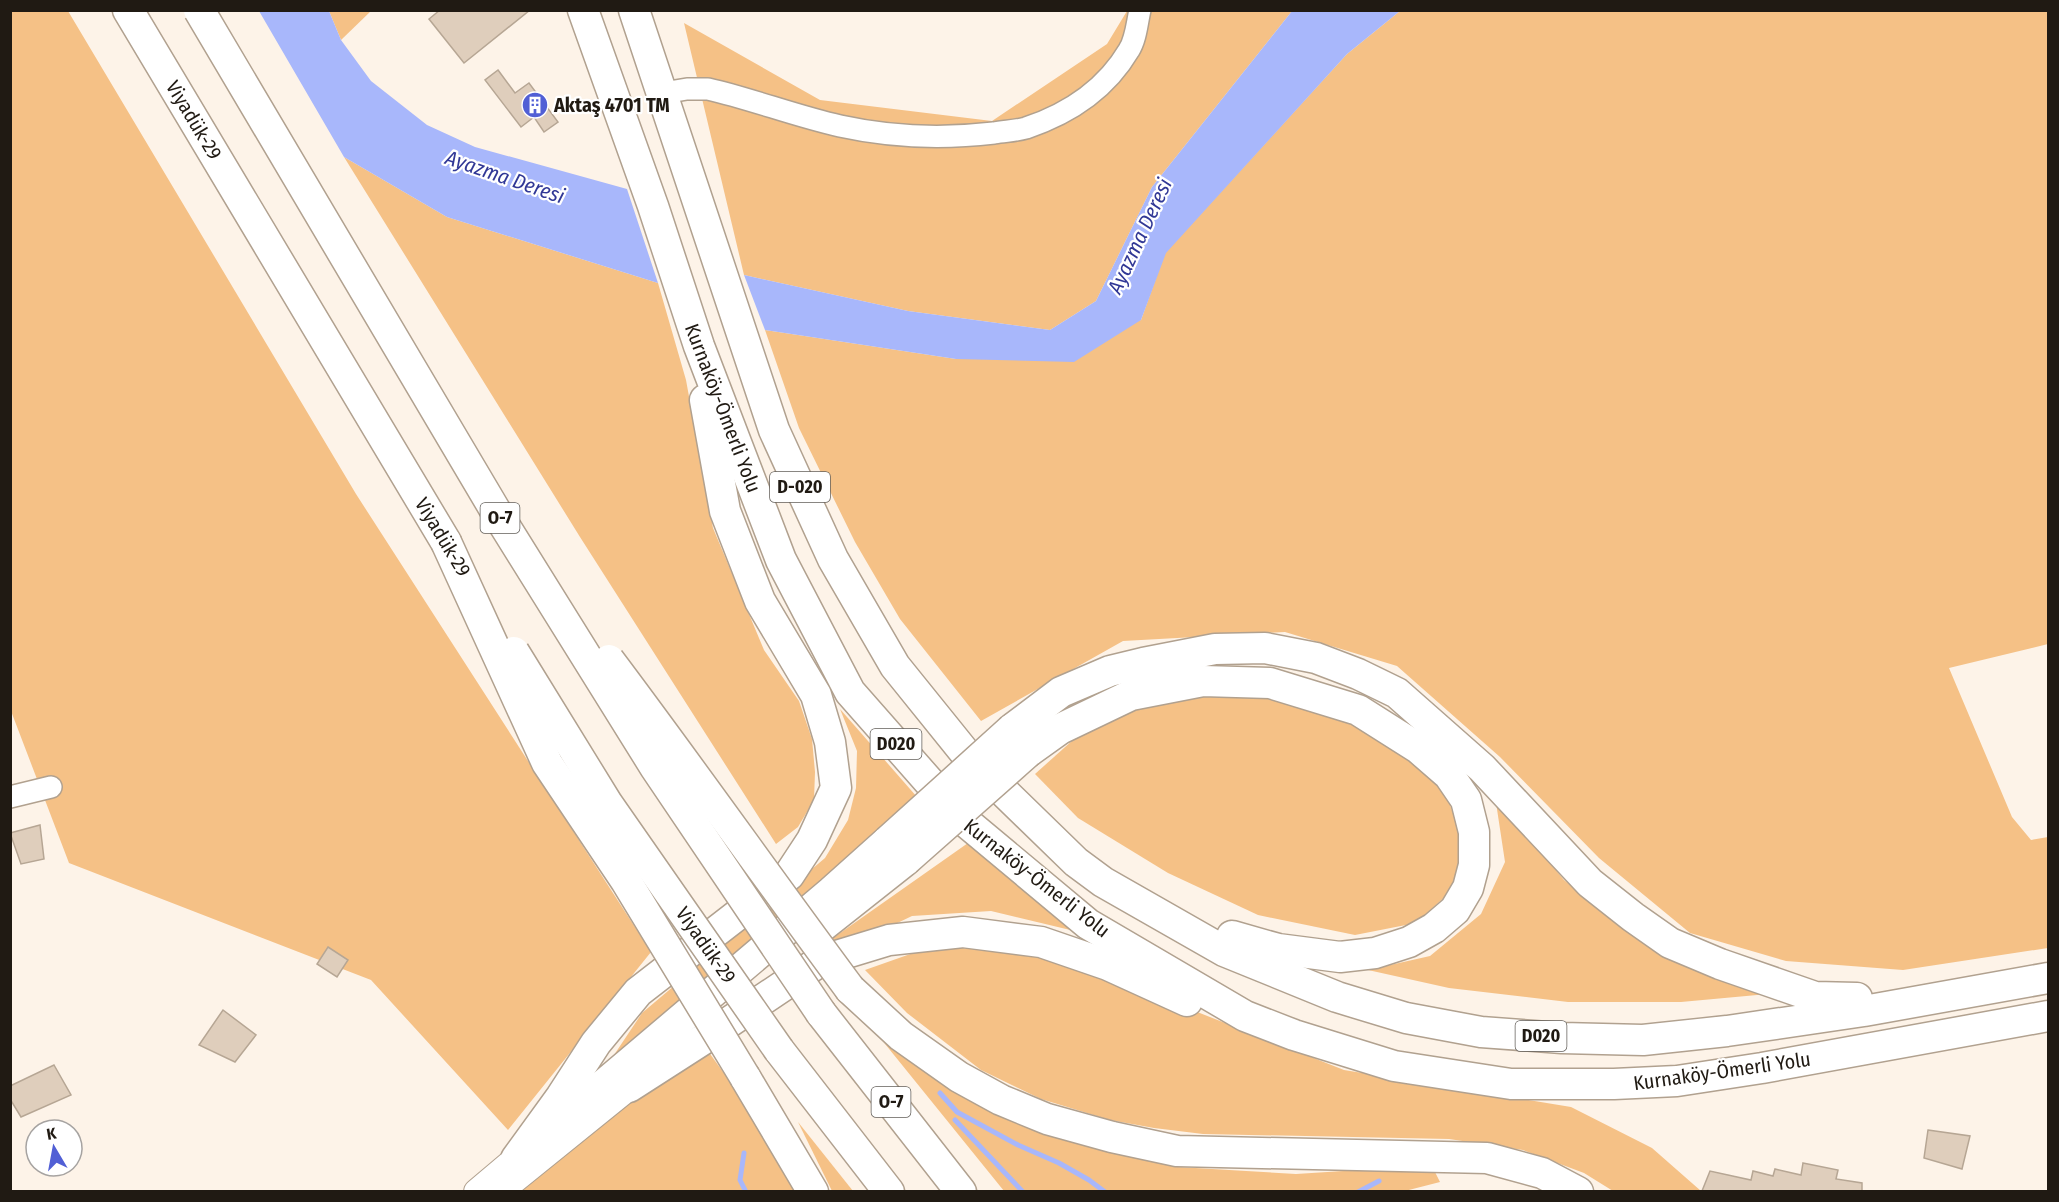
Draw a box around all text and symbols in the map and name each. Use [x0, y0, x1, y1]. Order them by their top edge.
street label: Viyadük-29 [161, 76, 227, 164]
building icon: Aktaş 4701 TM [520, 90, 550, 120]
place label: Aktaş 4701 TM [553, 93, 670, 117]
water label: Ayazma Deresi [441, 144, 569, 210]
water label: Ayazma Deresi [1102, 174, 1178, 299]
street label: Kurnaköy-Ömerli Yolu [680, 320, 766, 496]
road number: D-020 [770, 472, 830, 502]
street label: Viyadük-29 [410, 493, 476, 581]
road number: O-7 [480, 503, 520, 533]
road number: D020 [870, 729, 922, 759]
street label: Kurnaköy-Ömerli Yolu [959, 814, 1115, 942]
street label: Viyadük-29 [671, 902, 741, 988]
road number: D020 [1516, 1021, 1566, 1051]
street label: Kurnaköy-Ömerli Yolu [1632, 1047, 1812, 1095]
road number: O-7 [872, 1087, 910, 1117]
north arrow [24, 1118, 84, 1178]
text: K [45, 1123, 58, 1144]

